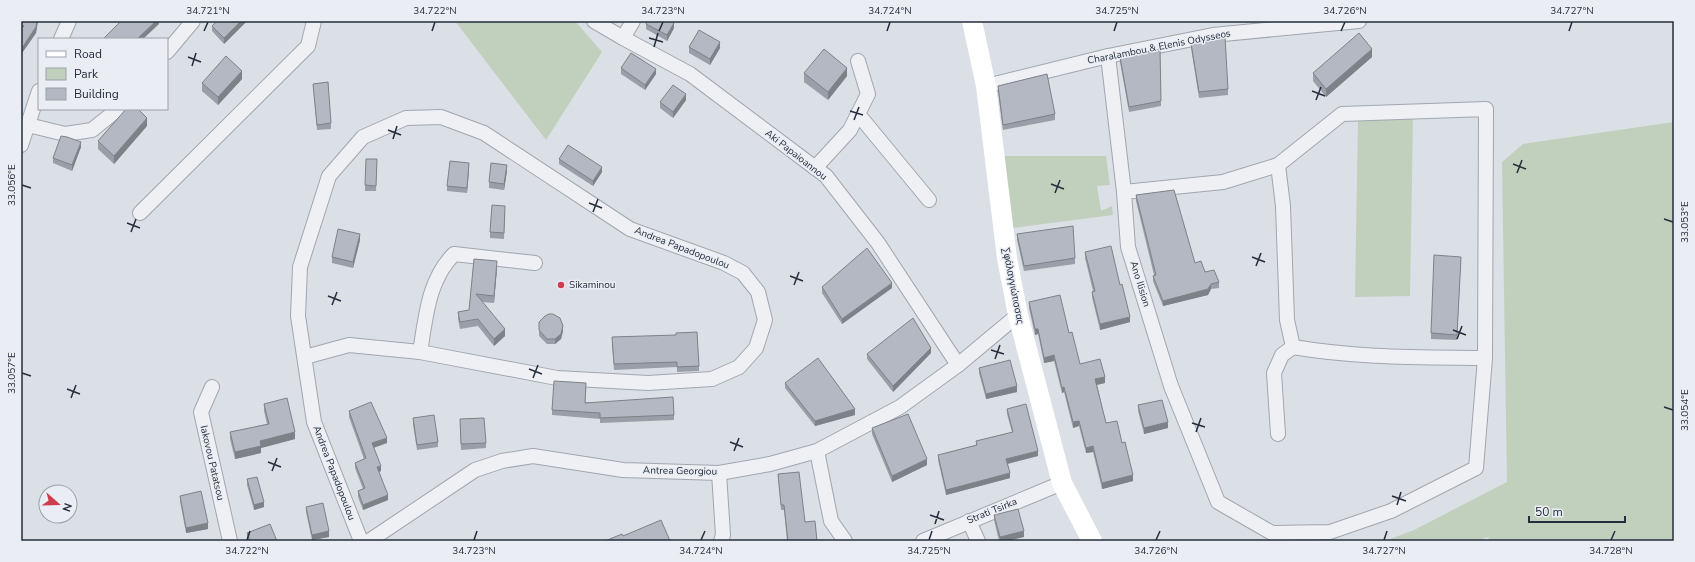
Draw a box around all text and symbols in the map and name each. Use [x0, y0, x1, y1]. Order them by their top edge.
text: 34.721°N [186, 4, 230, 18]
text: 34.722°N [413, 4, 457, 18]
text: 34.723°N [641, 4, 685, 18]
text: 34.724°N [868, 4, 912, 18]
text: 34.725°N [1095, 4, 1139, 18]
text: 34.726°N [1323, 4, 1367, 18]
text: 34.727°N [1550, 4, 1594, 18]
street label: Charalambou & Elenis Odysseos [1086, 26, 1232, 68]
legend [38, 38, 168, 110]
text: Road [74, 46, 102, 62]
text: Park [74, 66, 99, 82]
text: Building [74, 86, 119, 102]
street label: Aki Papaioannou [762, 126, 830, 184]
text: 33.056°E [5, 164, 19, 206]
text: 33.053°E [1678, 201, 1692, 243]
street label: Andrea Papadopoulou [633, 223, 731, 273]
street label: Σφάλαγγιώτισσας [999, 246, 1027, 326]
street label: Ano Ilision [1126, 259, 1154, 309]
place label: Sikaminou [569, 278, 615, 292]
marker: Sikaminou [556, 280, 566, 290]
text: 33.057°E [5, 352, 19, 394]
text: 33.054°E [1678, 389, 1692, 431]
street label: Iakovou Patatsou [197, 424, 227, 502]
street label: Andrea Papadopoulou [309, 424, 359, 522]
street label: Antrea Georgiou [643, 463, 717, 479]
north arrow [38, 484, 78, 524]
street label: Strati Tsirka [965, 495, 1019, 527]
scale bar [1529, 498, 1625, 524]
text: N [58, 501, 75, 514]
text: 50 m [1535, 504, 1563, 520]
text: 34.722°N [225, 544, 269, 558]
text: 34.723°N [452, 544, 496, 558]
text: 34.724°N [679, 544, 723, 558]
text: 34.725°N [907, 544, 951, 558]
text: 34.726°N [1134, 544, 1178, 558]
text: 34.727°N [1362, 544, 1406, 558]
text: 34.728°N [1589, 544, 1633, 558]

